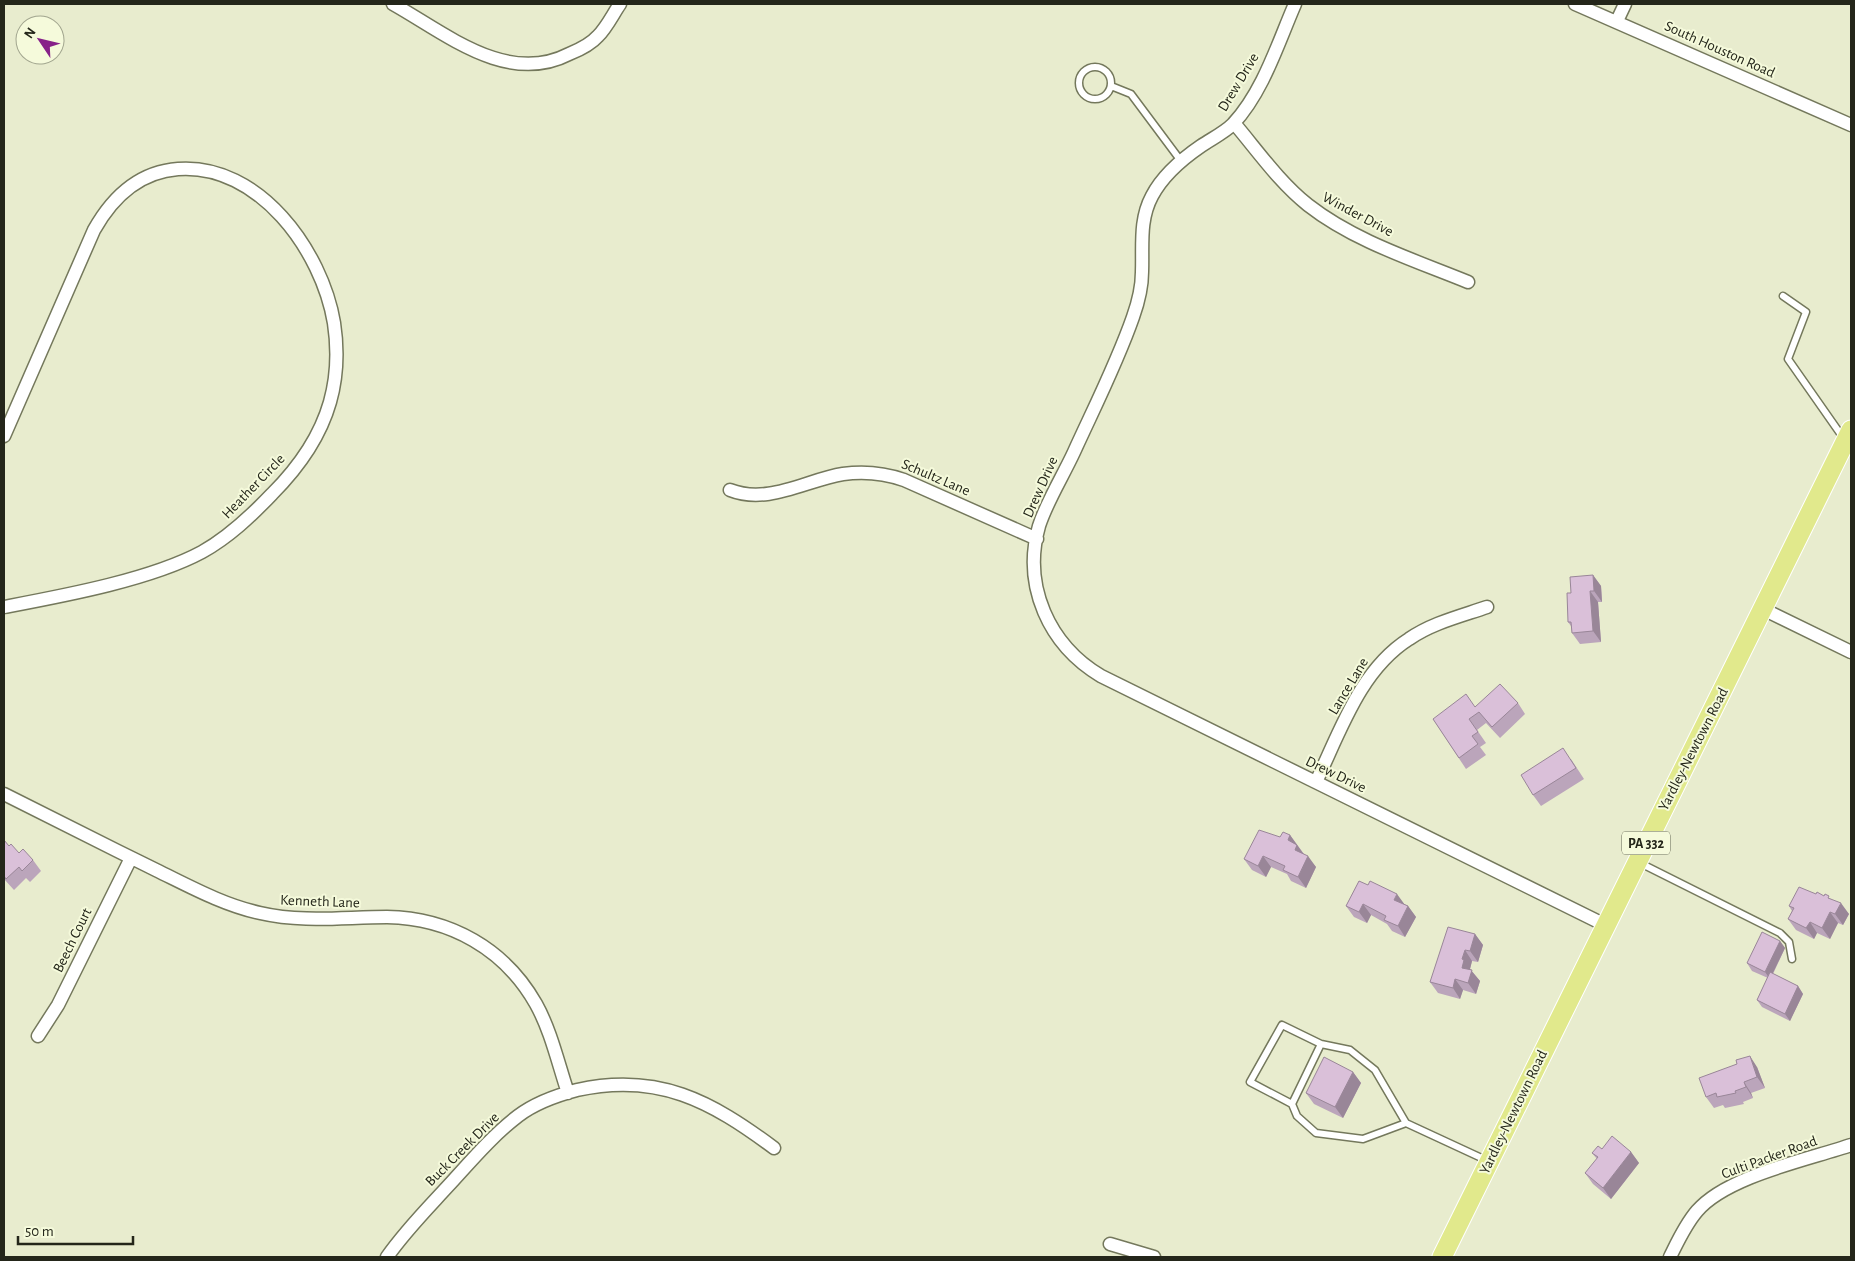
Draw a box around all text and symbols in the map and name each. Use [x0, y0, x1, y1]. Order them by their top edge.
north arrow [15, 15, 65, 65]
street label: South Houston Road [1662, 18, 1778, 81]
text: N [22, 25, 39, 41]
street label: Drew Drive [1215, 50, 1262, 114]
street label: Winder Drive [1320, 190, 1396, 239]
street label: Heather Circle [219, 451, 288, 522]
street label: Drew Drive [1020, 454, 1061, 520]
street label: Schultz Lane [899, 456, 972, 499]
street label: Lance Lane [1326, 655, 1371, 717]
street label: Yardley-Newtown Road [1656, 685, 1731, 813]
street label: Drew Drive [1303, 753, 1368, 796]
road number: PA 332 [1622, 831, 1670, 854]
street label: Kenneth Lane [280, 893, 360, 910]
street label: Beech Court [50, 905, 95, 975]
street label: Yardley-Newtown Road [1477, 1048, 1550, 1177]
street label: Buck Creek Drive [423, 1110, 502, 1189]
street label: Culti Packer Road [1719, 1133, 1819, 1182]
scale bar [18, 1214, 132, 1246]
text: 50 m [25, 1224, 54, 1239]

